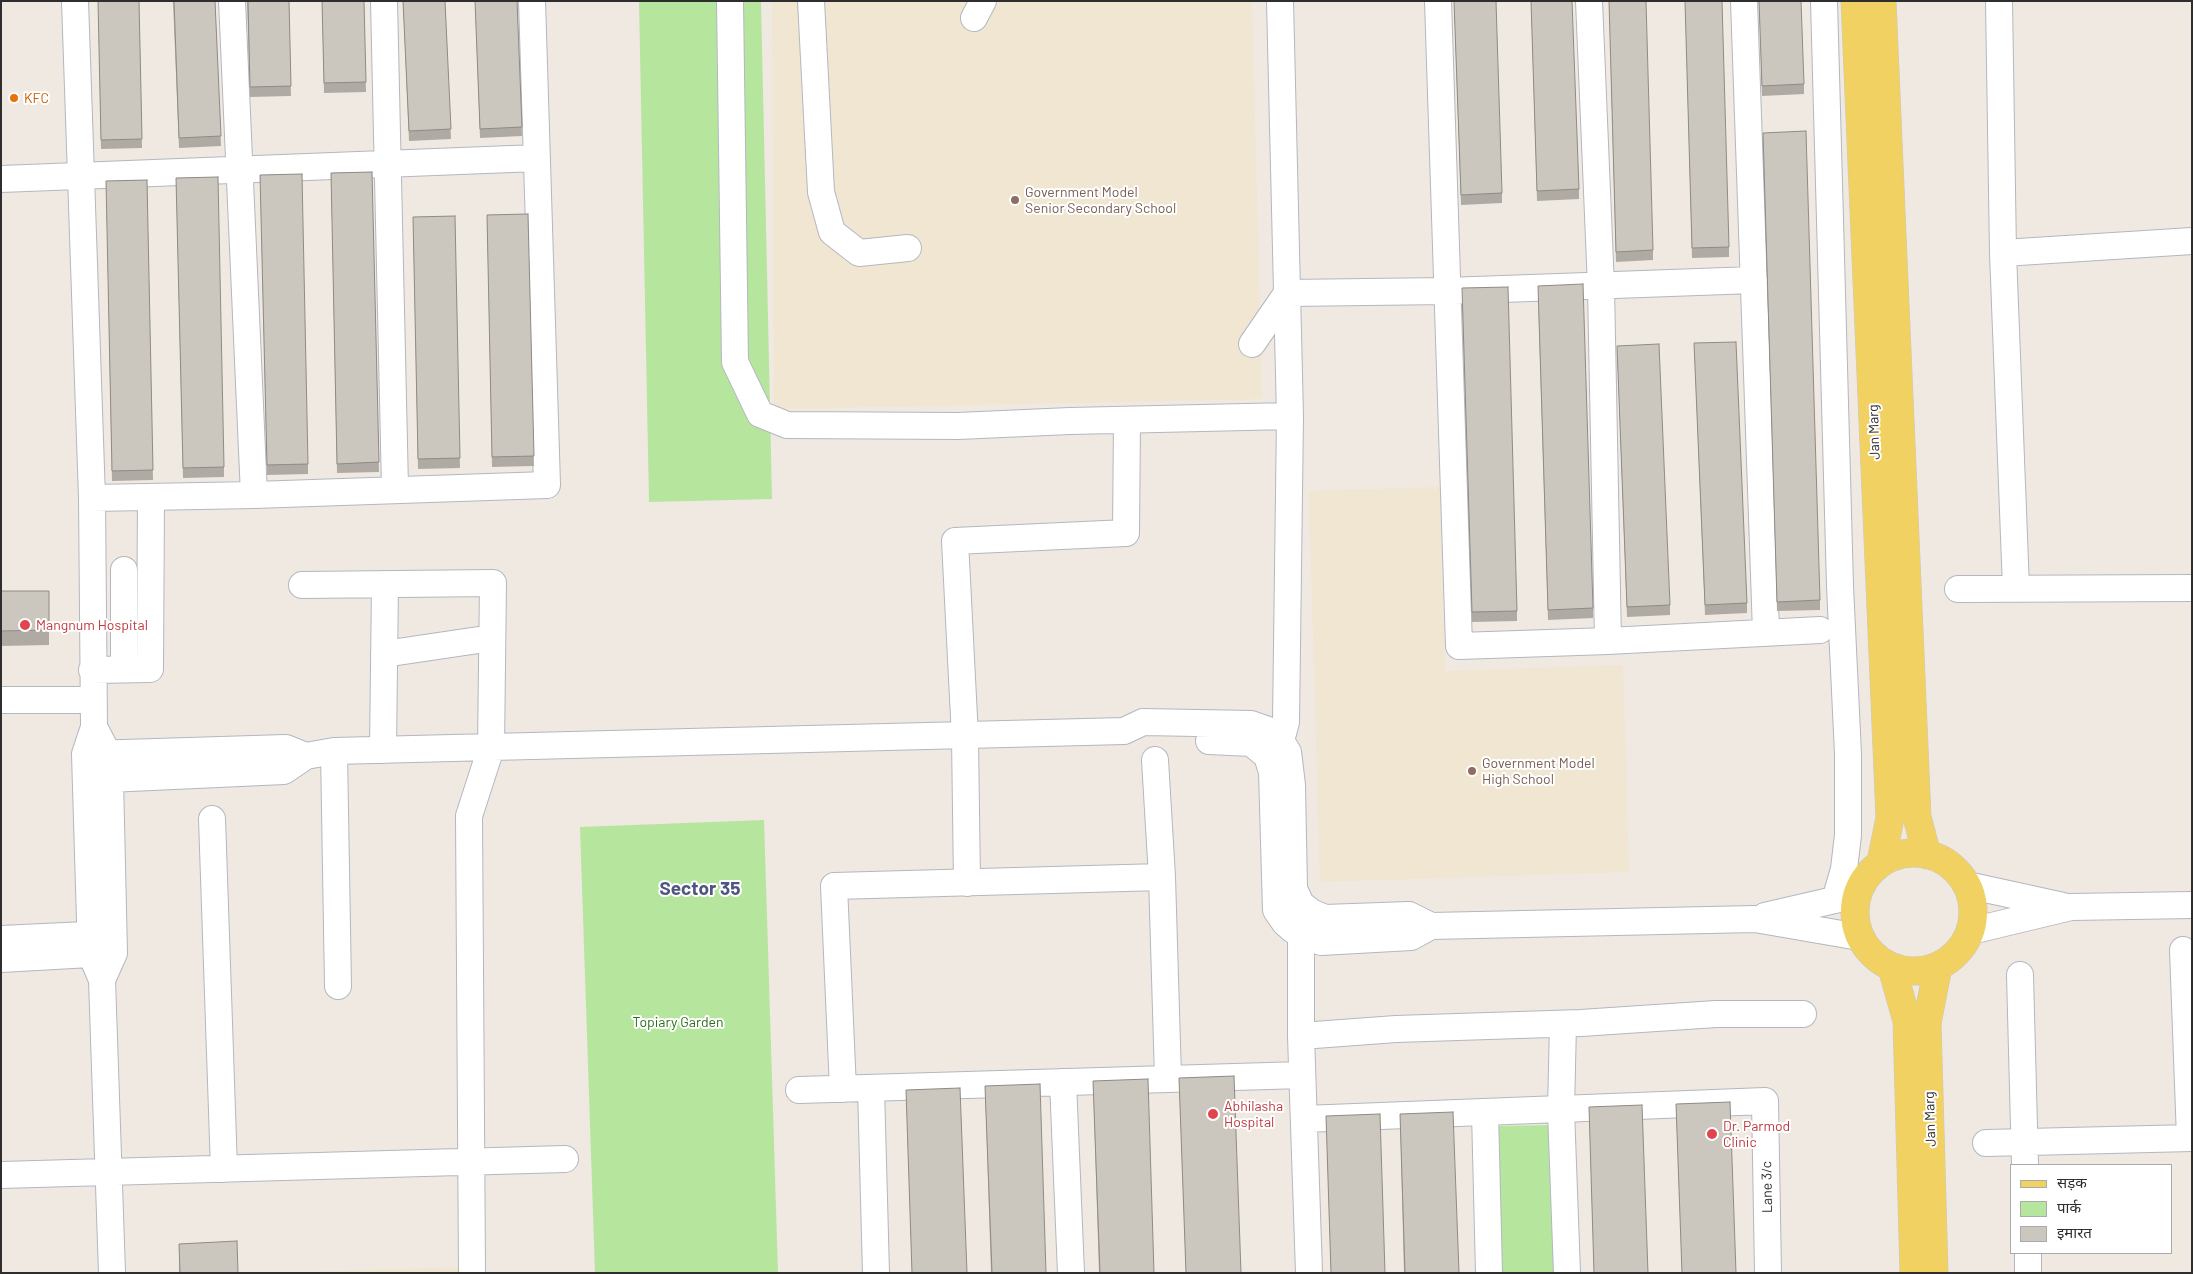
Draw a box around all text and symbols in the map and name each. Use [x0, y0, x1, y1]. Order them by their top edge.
place label: KFC [24, 90, 49, 106]
marker: KFC [8, 92, 20, 104]
place label: Government Model Senior Secondary School [1025, 184, 1176, 216]
marker: Government Model Senior Secondary School [1009, 194, 1021, 206]
street label: Jan Marg [1865, 404, 1883, 460]
place label: Mangnum Hospital [36, 617, 148, 633]
marker: Mangnum Hospital [18, 618, 32, 632]
place label: Government Model High School [1482, 755, 1595, 788]
marker: Government Model High School [1466, 765, 1478, 777]
district label: Sector 35 [659, 878, 741, 900]
park label: Topiary Garden [632, 1014, 724, 1030]
street label: Jan Marg [1921, 1091, 1939, 1147]
place label: Abhilasha Hospital [1224, 1098, 1283, 1130]
marker: Abhilasha Hospital [1206, 1107, 1220, 1121]
place label: Dr. Parmod Clinic [1723, 1118, 1790, 1150]
marker: Dr. Parmod Clinic [1705, 1127, 1719, 1141]
street label: Lane 3/c [1758, 1161, 1776, 1213]
legend [2010, 1164, 2173, 1254]
text: सड़क [2057, 1173, 2087, 1191]
text: पार्क [2057, 1198, 2081, 1216]
text: इमारत [2057, 1223, 2092, 1241]

